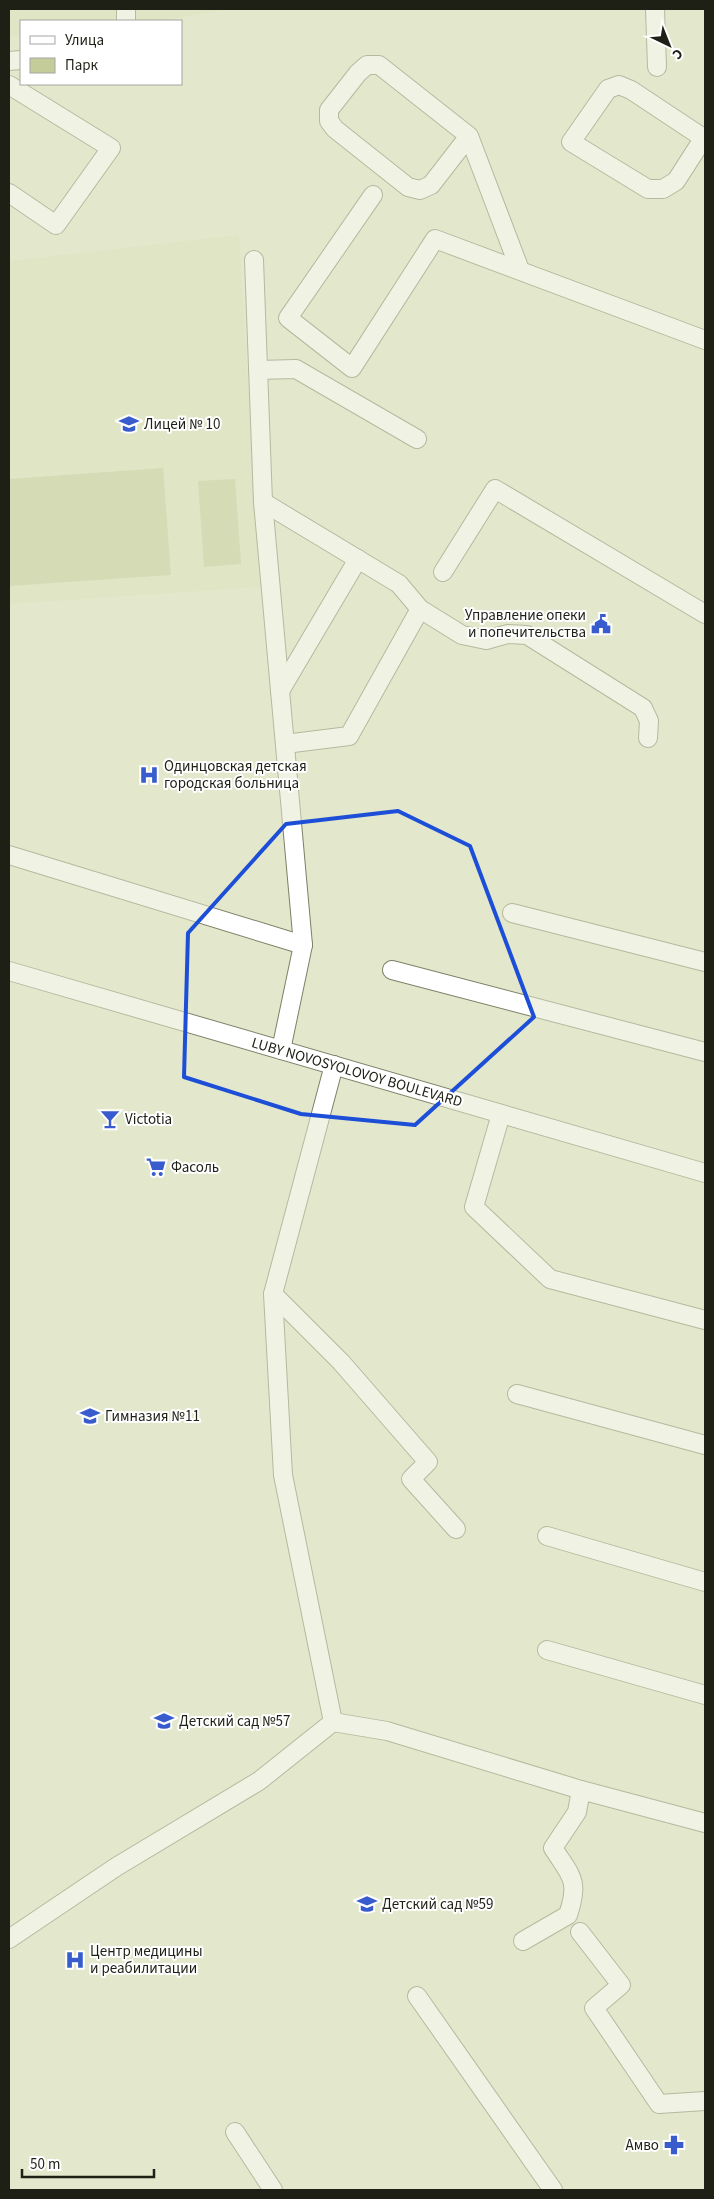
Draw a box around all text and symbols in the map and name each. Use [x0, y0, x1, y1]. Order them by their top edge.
legend [20, 20, 182, 85]
north arrow [644, 20, 694, 70]
text: Улица [65, 30, 104, 51]
text: С [667, 44, 687, 64]
text: Парк [65, 55, 99, 76]
school or university icon: Лицей № 10 [118, 413, 140, 435]
place label: Лицей № 10 [144, 414, 221, 435]
place label: Управление опеки и попечительства [465, 605, 586, 643]
public building icon: Управление опеки и попечительства [590, 613, 612, 635]
place label: Одинцовская детская городская больница [164, 756, 307, 794]
hospital icon: Одинцовская детская городская больница [138, 764, 160, 786]
street label: LUBY NOVOSYOLOVOY BOULEVARD [249, 1032, 465, 1113]
bar icon: Victotia [99, 1108, 121, 1130]
place label: Victotia [125, 1109, 172, 1130]
supermarket icon: Фасоль [145, 1156, 167, 1178]
place label: Фасоль [171, 1157, 219, 1178]
school or university icon: Гимназия №11 [79, 1405, 101, 1427]
place label: Гимназия №11 [105, 1406, 200, 1427]
school or university icon: Детский сад №57 [153, 1710, 175, 1732]
place label: Детский сад №57 [179, 1711, 290, 1732]
school or university icon: Детский сад №59 [356, 1893, 378, 1915]
place label: Детский сад №59 [382, 1894, 493, 1915]
place label: Центр медицины и реабилитации [90, 1941, 203, 1979]
hospital icon: Центр медицины и реабилитации [64, 1949, 86, 1971]
pharmacy icon: Амво [663, 2134, 685, 2156]
place label: Амво [626, 2135, 659, 2156]
scale bar [22, 2146, 155, 2178]
text: 50 m [30, 2154, 60, 2175]

